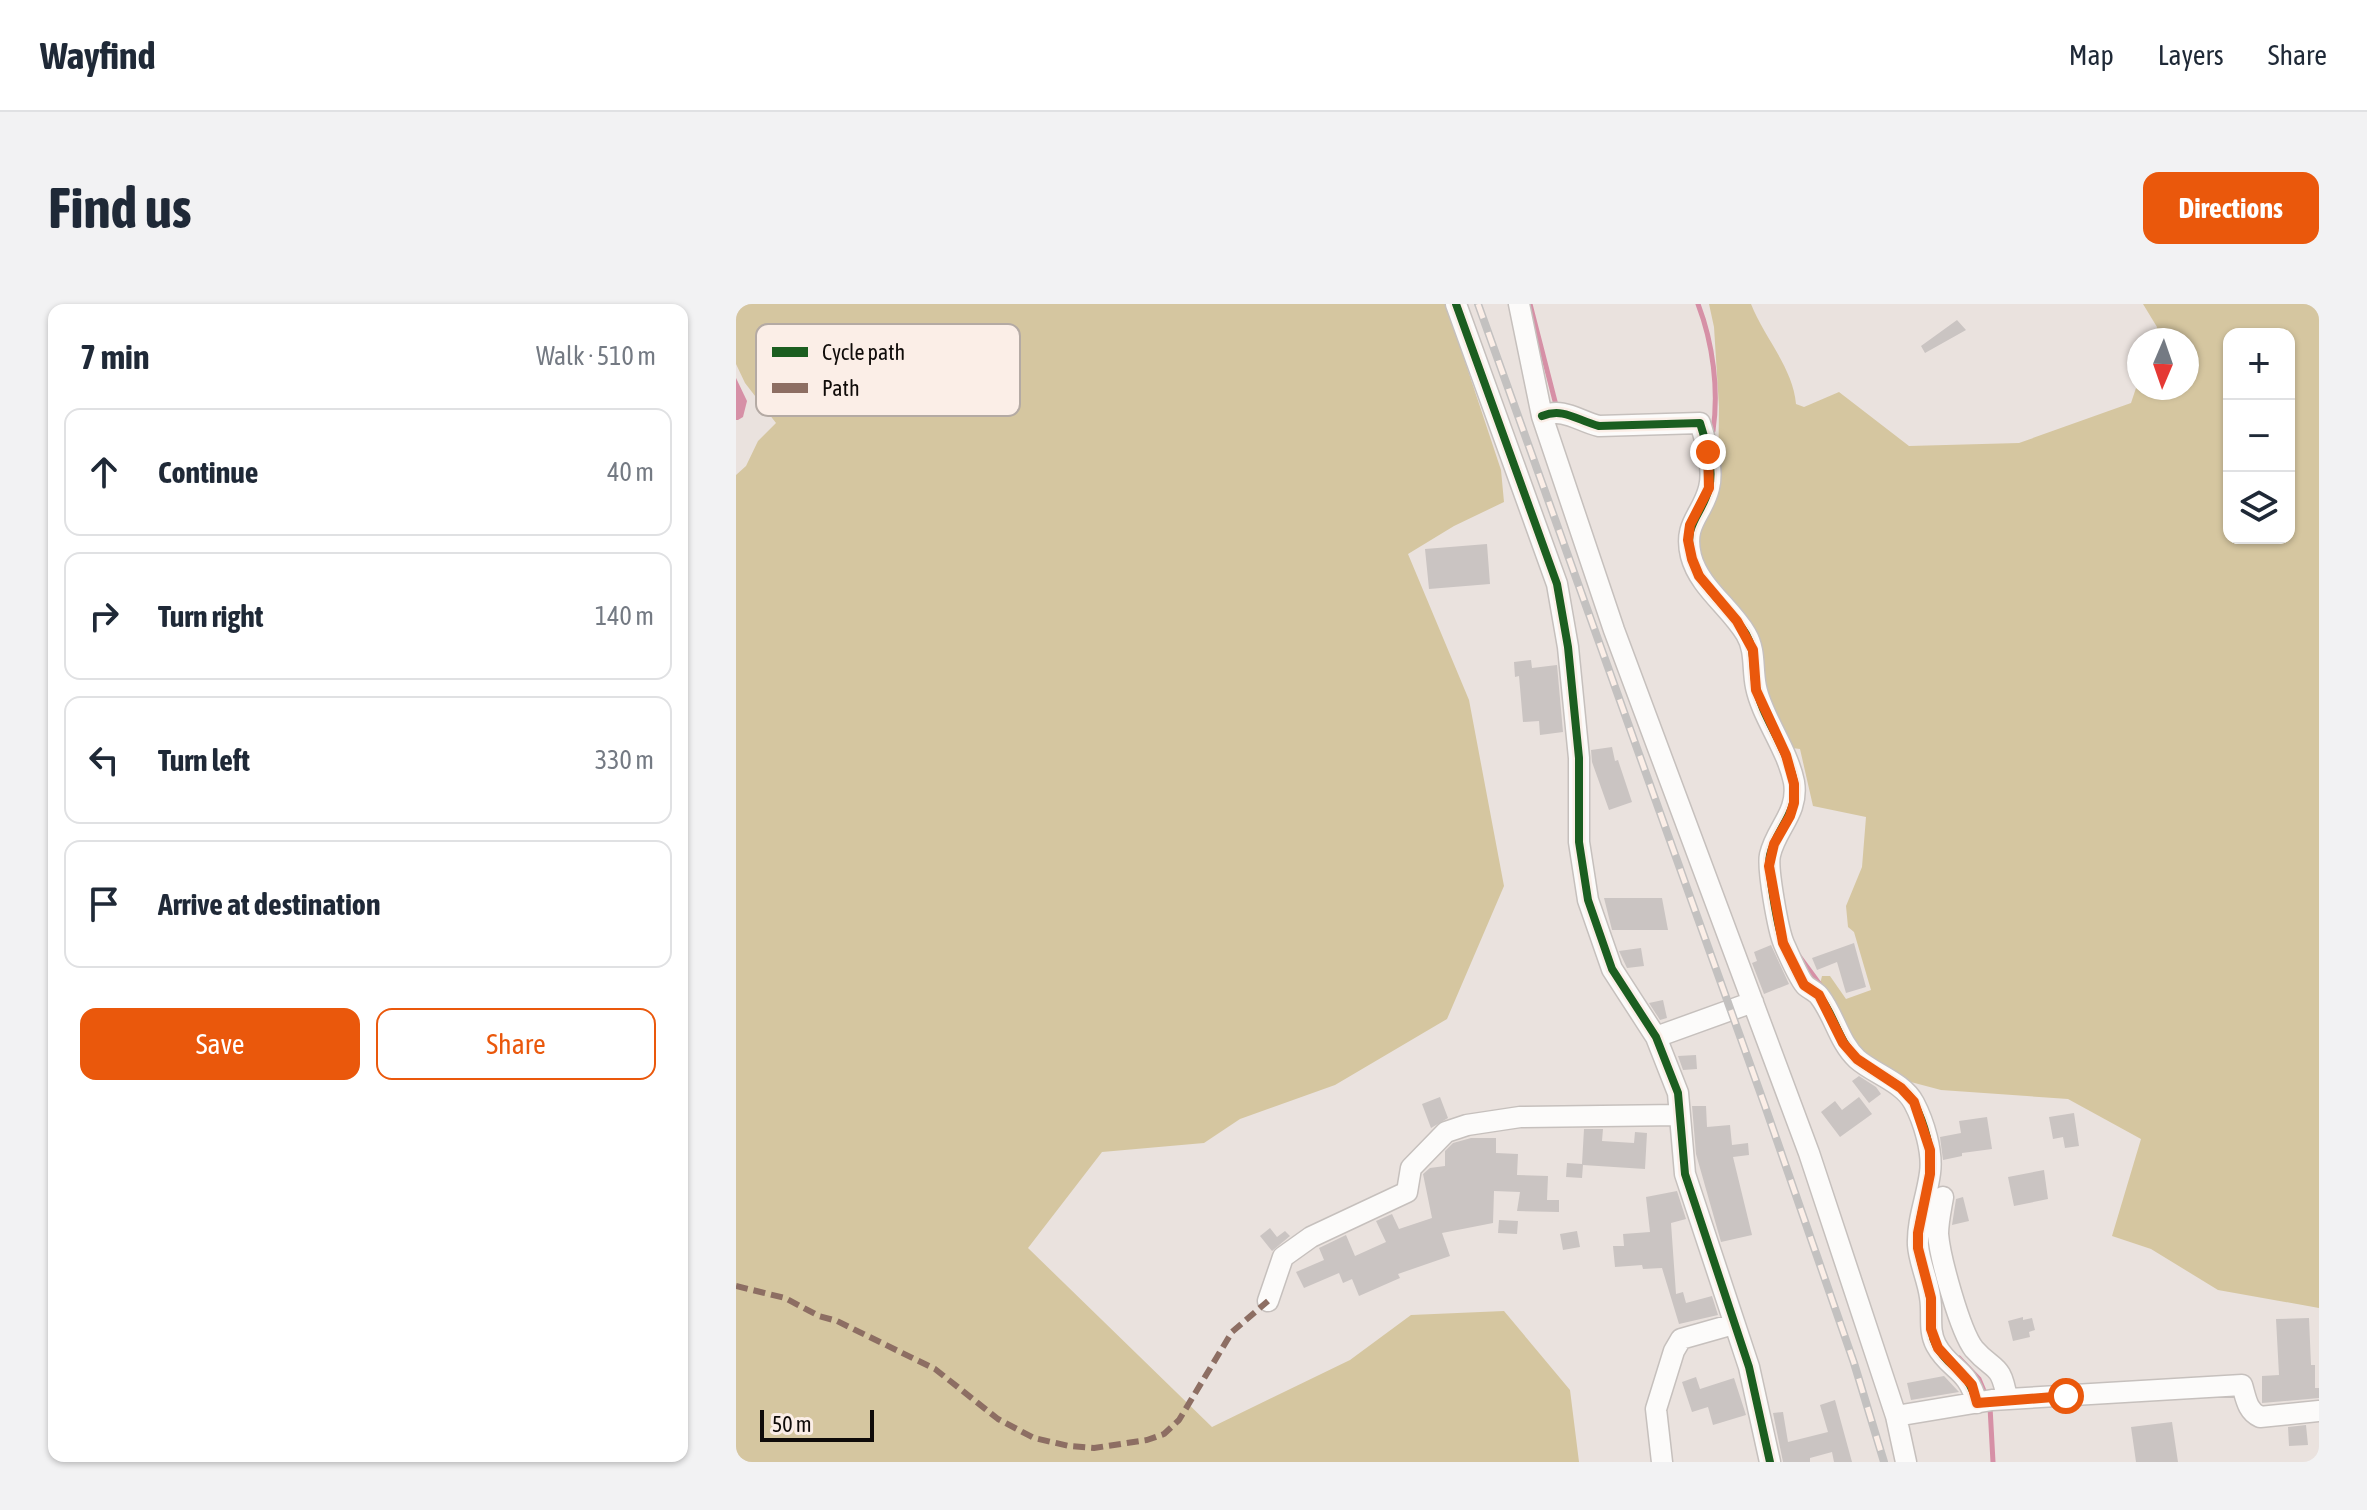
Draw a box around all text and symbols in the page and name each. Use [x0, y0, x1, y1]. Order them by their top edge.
text: Wayfind [40, 34, 155, 77]
text: Map [2069, 39, 2114, 71]
text: Layers [2158, 39, 2224, 71]
text: Share [2268, 39, 2327, 71]
button: Directions [2143, 172, 2319, 244]
text: Find us [48, 176, 192, 240]
legend [756, 324, 1020, 416]
north arrow [2127, 328, 2199, 400]
map controls [2223, 328, 2295, 544]
button: + [2223, 328, 2295, 400]
text: 7 min [80, 337, 149, 376]
text: Cycle path [822, 339, 905, 365]
text: Walk · 510 m [536, 341, 656, 371]
text: Path [822, 375, 860, 401]
button: − [2223, 400, 2295, 472]
route end [1690, 434, 1726, 470]
icon: ahead [82, 450, 126, 494]
text: Continue [158, 455, 258, 489]
text: 40 m [607, 457, 654, 487]
button: layers [2223, 472, 2295, 544]
icon: right [82, 594, 126, 638]
text: Turn right [158, 599, 264, 633]
text: 140 m [595, 601, 654, 631]
icon: left [82, 738, 126, 782]
text: Turn left [158, 743, 250, 777]
text: 330 m [595, 745, 654, 775]
icon: arrive [82, 882, 126, 926]
text: Arrive at destination [158, 887, 380, 921]
button: Save [80, 1008, 360, 1080]
button: Share [376, 1008, 656, 1080]
route start [2048, 1378, 2084, 1414]
scale bar [760, 1406, 874, 1442]
text: 50 m [772, 1411, 812, 1437]

